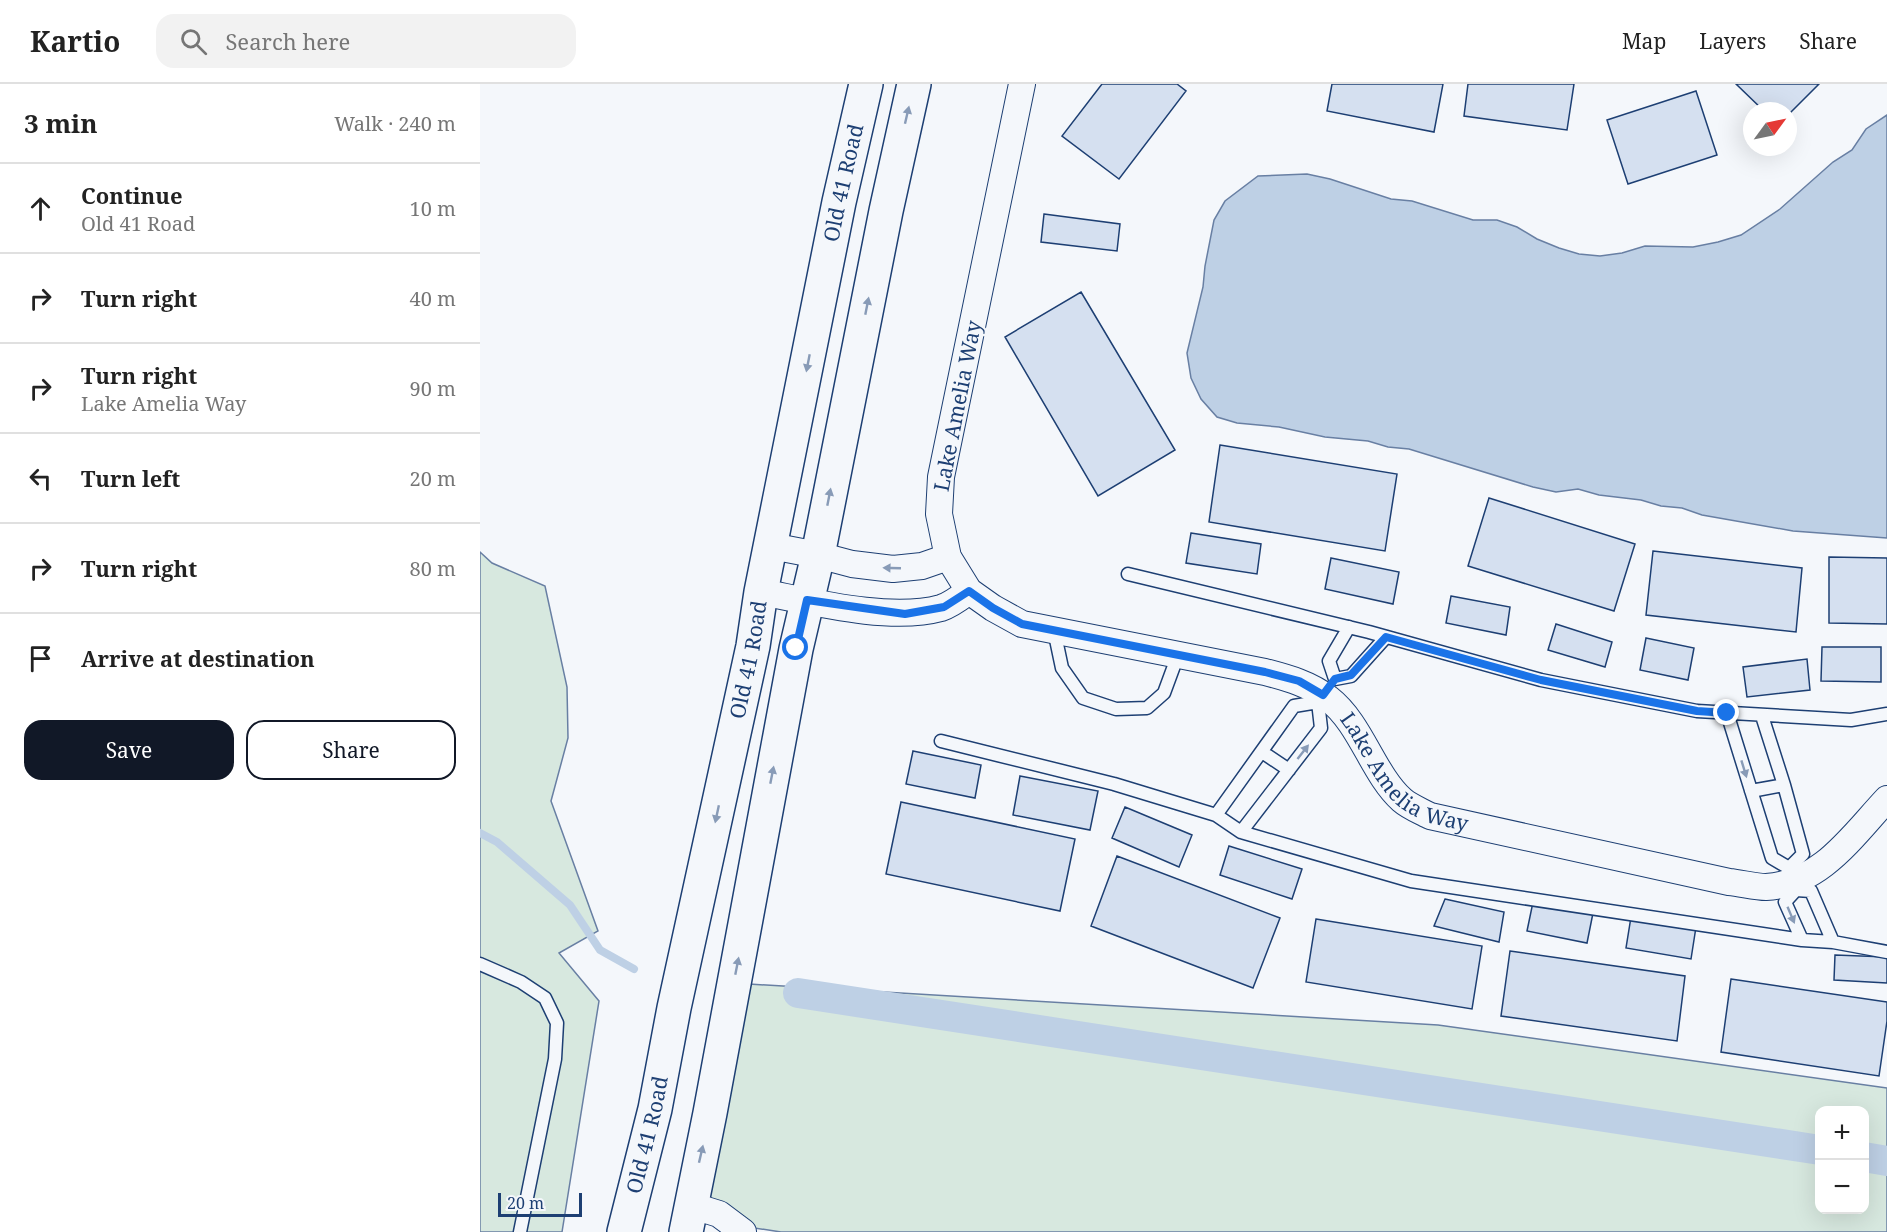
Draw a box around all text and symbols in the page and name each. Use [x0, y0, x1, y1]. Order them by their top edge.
search box [156, 14, 576, 68]
text: Kartio [30, 22, 120, 60]
icon: search [177, 25, 210, 58]
text: Search here [225, 26, 350, 56]
text: Map [1622, 27, 1666, 55]
text: Layers [1699, 27, 1766, 55]
text: Share [1799, 27, 1857, 55]
north arrow [1743, 102, 1797, 156]
text: 3 min [24, 105, 98, 141]
one-way arrow [903, 106, 913, 125]
text: Walk · 240 m [334, 110, 456, 137]
street label: Old 41 Road [816, 121, 869, 244]
text: Continue [81, 180, 183, 210]
icon: ahead [24, 192, 57, 225]
text: 10 m [410, 195, 456, 222]
text: Old 41 Road [81, 210, 195, 237]
icon: right [24, 282, 57, 315]
text: Turn right [81, 283, 197, 313]
text: 40 m [410, 285, 456, 312]
one-way arrow [863, 296, 872, 315]
street label: Lake Amelia Way [927, 318, 987, 494]
one-way arrow [803, 353, 812, 372]
text: Turn right [81, 360, 197, 390]
icon: right [24, 372, 57, 405]
text: 90 m [410, 375, 456, 402]
text: Lake Amelia Way [81, 390, 246, 417]
icon: left [24, 462, 57, 495]
text: Turn left [81, 463, 180, 493]
text: 20 m [410, 465, 456, 492]
one-way arrow [825, 488, 834, 507]
icon: right [24, 552, 57, 585]
text: Turn right [81, 553, 197, 583]
text: 80 m [410, 555, 456, 582]
one-way arrow [882, 563, 901, 573]
street label: Old 41 Road [723, 598, 773, 721]
route start [782, 634, 808, 660]
icon: arrive [24, 642, 57, 675]
text: Arrive at destination [81, 643, 315, 673]
route end [1713, 699, 1739, 725]
street label: Lake Amelia Way [1334, 706, 1471, 837]
button: Save [24, 720, 234, 780]
button: Share [246, 720, 456, 780]
one-way arrow [1296, 745, 1308, 760]
one-way arrow [1740, 760, 1749, 778]
one-way arrow [768, 765, 777, 784]
one-way arrow [711, 805, 721, 823]
one-way arrow [1786, 907, 1796, 925]
one-way arrow [733, 957, 742, 976]
street label: Old 41 Road [619, 1074, 674, 1196]
map controls [1815, 1106, 1869, 1214]
button: + [1815, 1106, 1869, 1160]
one-way arrow [697, 1144, 706, 1163]
button: − [1815, 1160, 1869, 1214]
scale bar [498, 1190, 582, 1218]
text: 20 m [507, 1192, 544, 1214]

